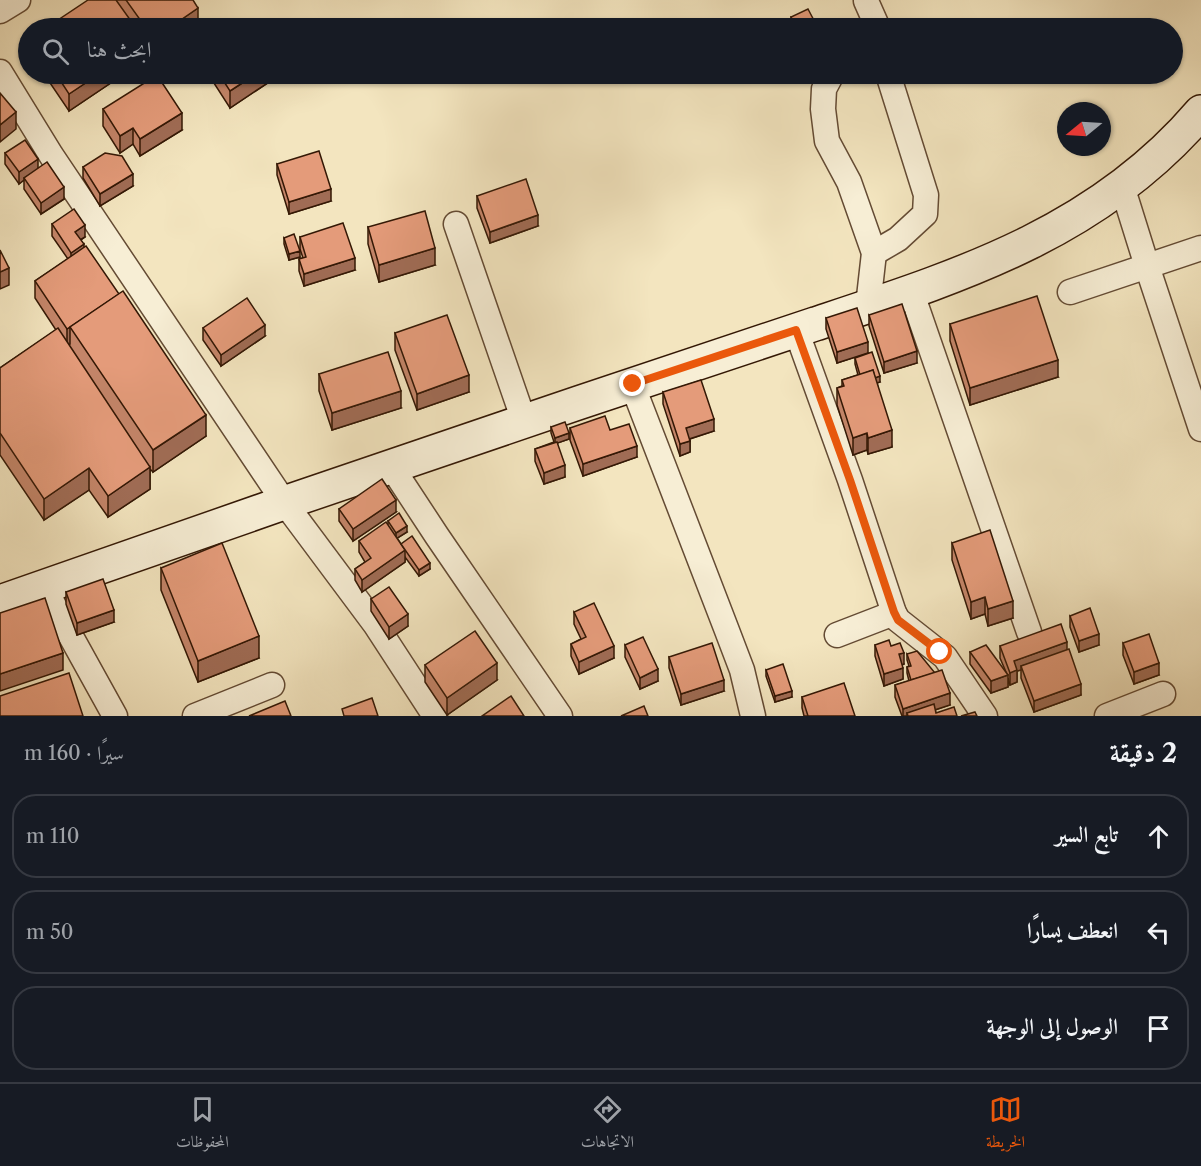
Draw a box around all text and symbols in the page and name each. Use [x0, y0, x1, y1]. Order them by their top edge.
search box [18, 18, 1183, 84]
icon: search [39, 35, 72, 68]
text: ابحث هنا [87, 36, 152, 63]
north arrow [1057, 102, 1111, 156]
route end [619, 370, 645, 396]
route start [926, 638, 952, 664]
text: 2 دقيقة [1110, 737, 1177, 769]
text: سيرًا · 160 m [24, 741, 124, 765]
icon: ahead [1142, 820, 1175, 853]
text: تابع السير [1055, 821, 1118, 848]
text: 110 m [26, 824, 79, 848]
icon: left [1142, 916, 1175, 949]
text: انعطف يسارًا [1027, 917, 1118, 944]
text: 50 m [26, 920, 74, 944]
icon: arrive [1142, 1012, 1175, 1045]
text: الوصول إلى الوجهة [986, 1013, 1118, 1040]
tab: المحفوظات [176, 1093, 229, 1157]
tab: الاتجاهات [581, 1093, 634, 1157]
tab: الخريطة [986, 1093, 1025, 1157]

